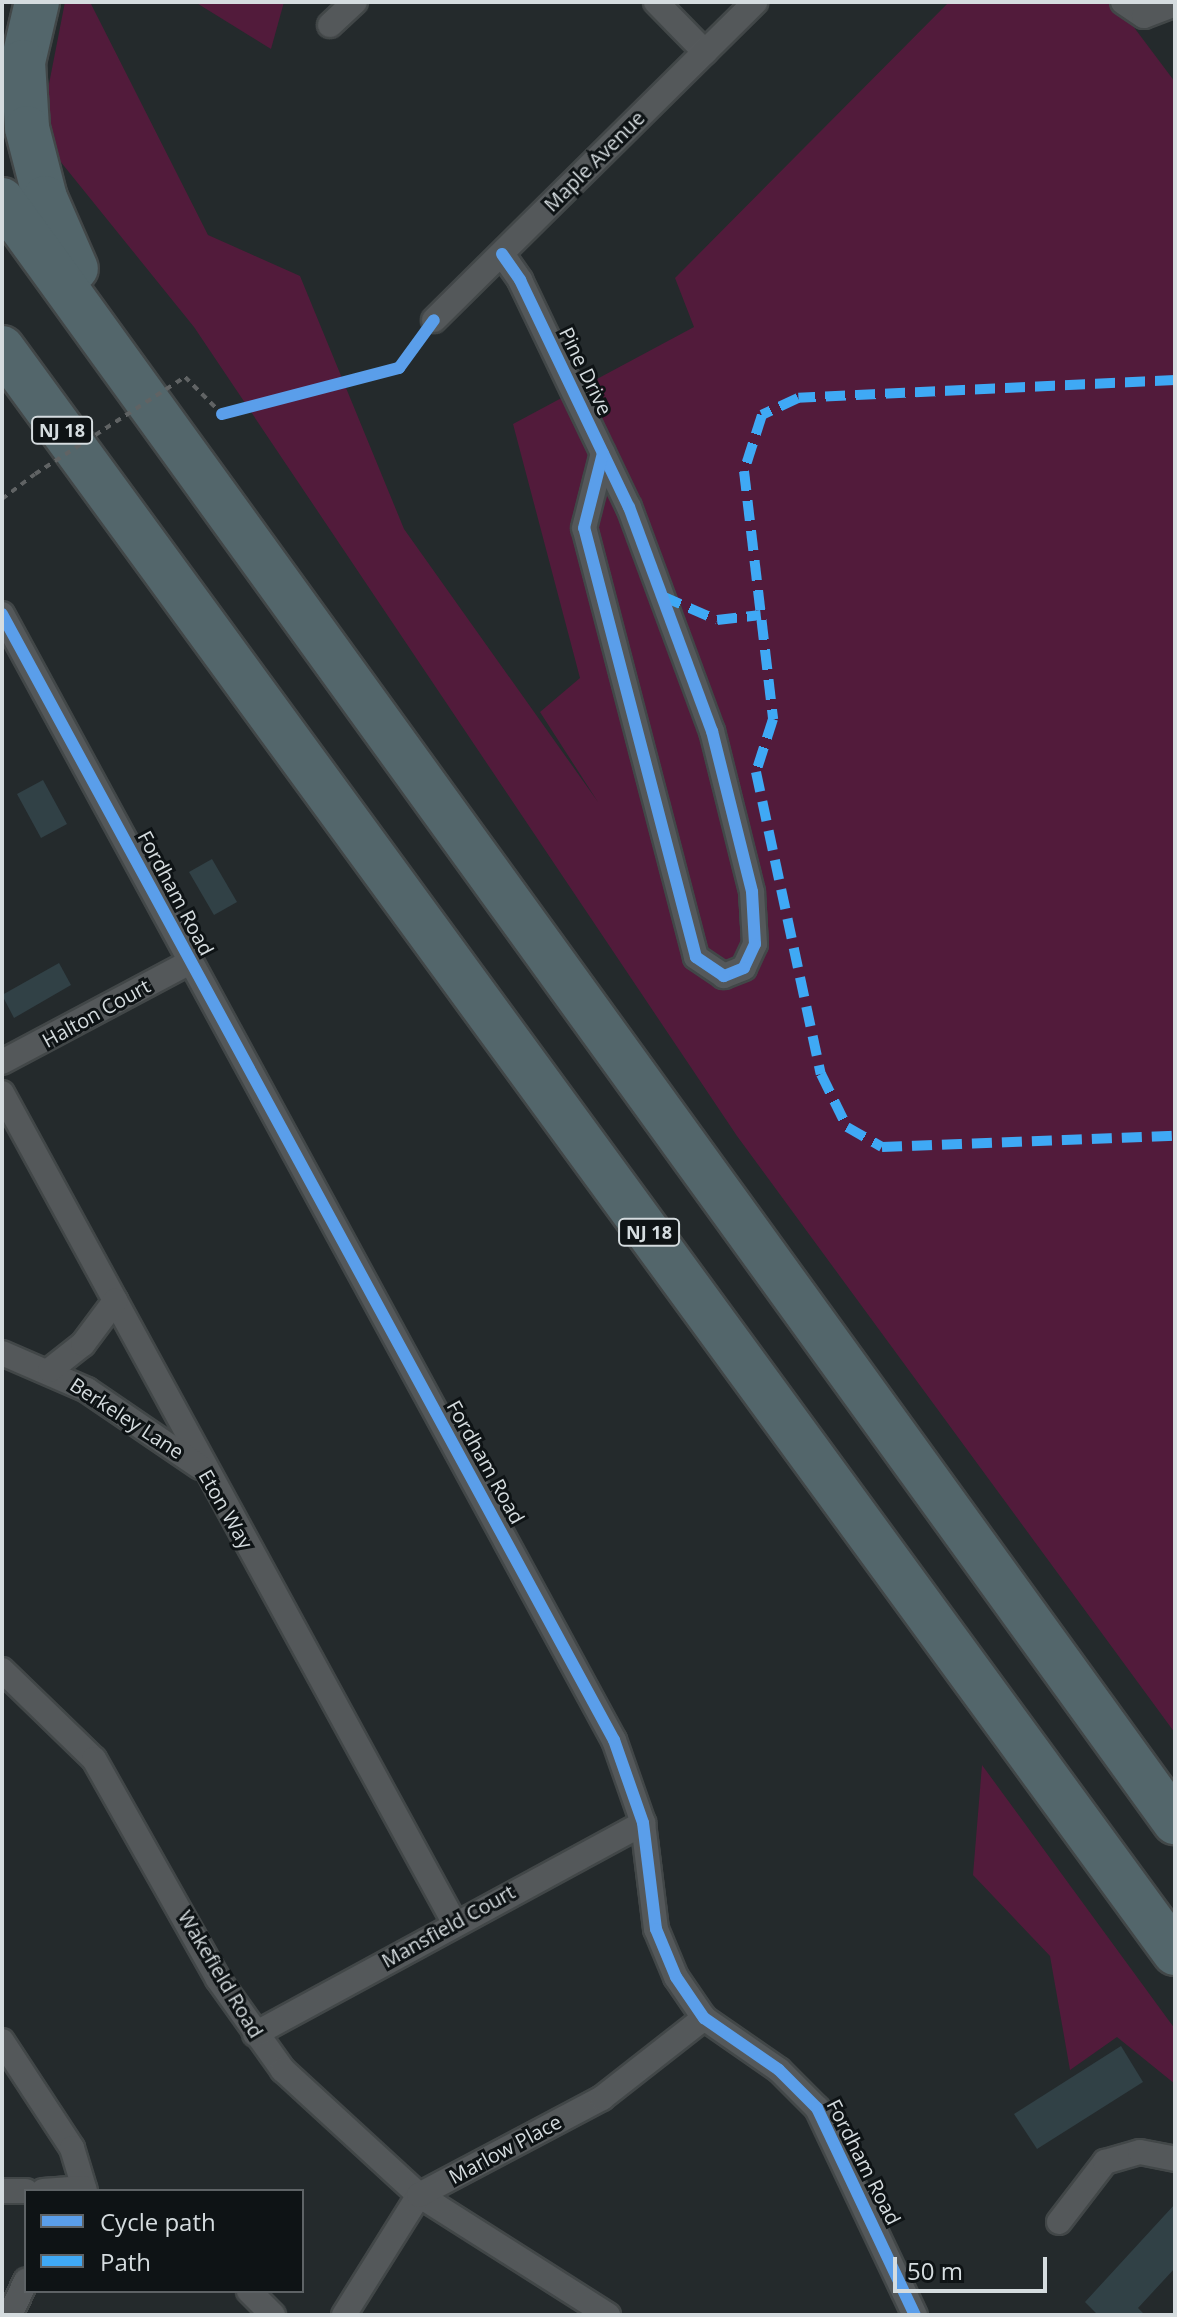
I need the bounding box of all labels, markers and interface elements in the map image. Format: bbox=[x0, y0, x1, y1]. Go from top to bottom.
street label: Maple Avenue bbox=[539, 106, 649, 216]
street label: Pine Drive bbox=[554, 323, 618, 419]
road number: NJ 18 bbox=[30, 416, 94, 444]
street label: Fordham Road bbox=[133, 827, 219, 959]
street label: Halton Court bbox=[38, 973, 154, 1053]
road number: NJ 18 bbox=[617, 1218, 681, 1246]
street label: Berkeley Lane bbox=[66, 1372, 188, 1464]
street label: Fordham Road bbox=[442, 1396, 530, 1528]
street label: Eton Way bbox=[194, 1465, 258, 1553]
street label: Mansfield Court bbox=[377, 1879, 519, 1973]
street label: Wakefield Road bbox=[173, 1906, 269, 2042]
street label: Fordham Road bbox=[822, 2095, 906, 2229]
street label: Marlow Place bbox=[445, 2109, 565, 2189]
legend bbox=[24, 2189, 304, 2293]
text: Cycle path bbox=[100, 2205, 216, 2238]
scale bar bbox=[897, 2241, 1051, 2291]
text: Path bbox=[100, 2245, 151, 2278]
text: 50 m bbox=[907, 2254, 963, 2287]

